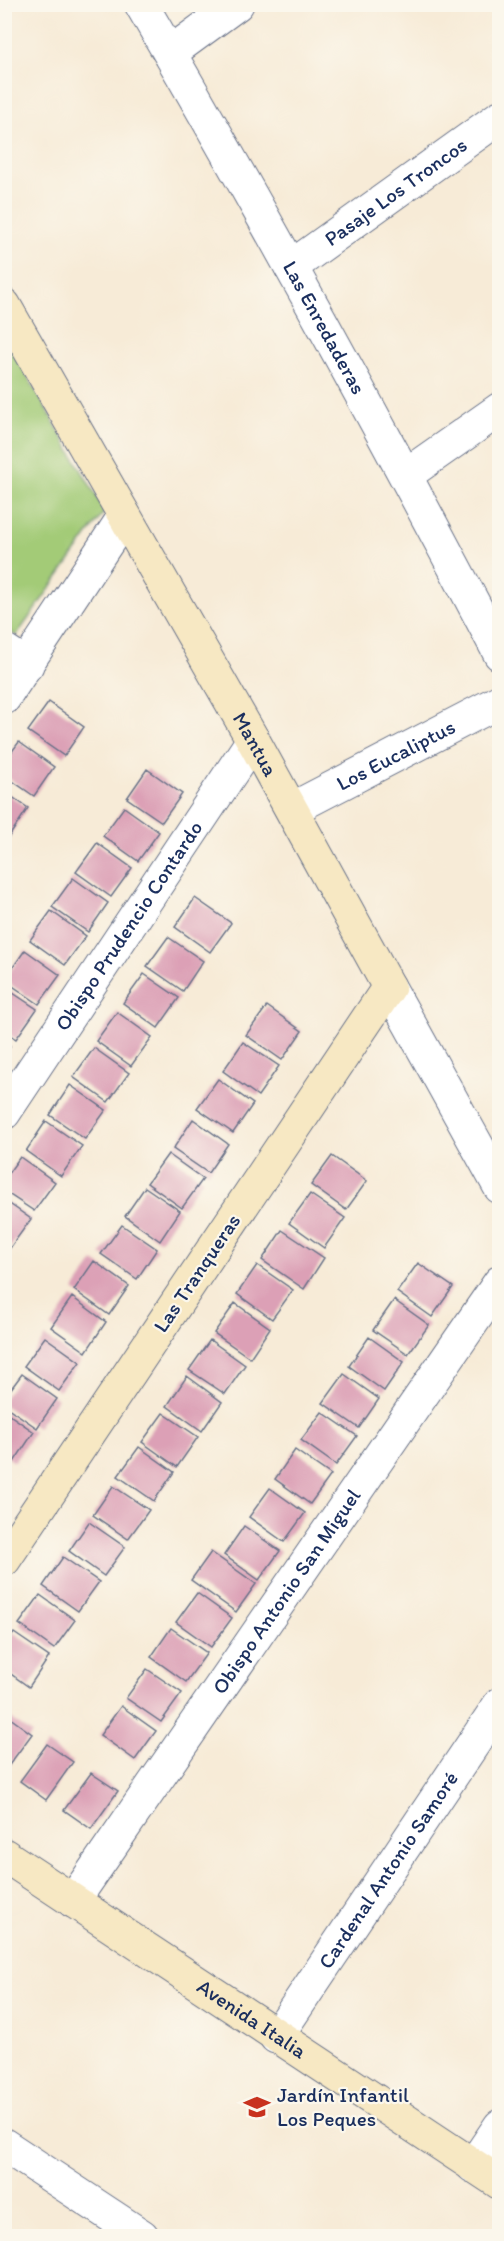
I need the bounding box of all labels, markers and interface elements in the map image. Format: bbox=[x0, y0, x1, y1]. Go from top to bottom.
street label: Pasaje Los Troncos bbox=[319, 132, 472, 251]
street label: Las Enredaderas bbox=[278, 256, 372, 398]
street label: Mantua bbox=[228, 707, 284, 781]
street label: Los Eucaliptus bbox=[332, 714, 459, 796]
street label: Obispo Prudencio Contardo bbox=[49, 816, 208, 1035]
street label: Las Tranqueras bbox=[148, 1209, 245, 1337]
street label: Obispo Antonio San Miguel bbox=[207, 1484, 366, 1699]
street label: Cardenal Antonio Samoré bbox=[313, 1767, 463, 1973]
street label: Avenida Italia bbox=[193, 1973, 311, 2064]
place label: Jardín Infantil Los Peques bbox=[277, 2082, 409, 2131]
school or university icon: Jardín Infantil Los Peques bbox=[242, 2092, 272, 2122]

